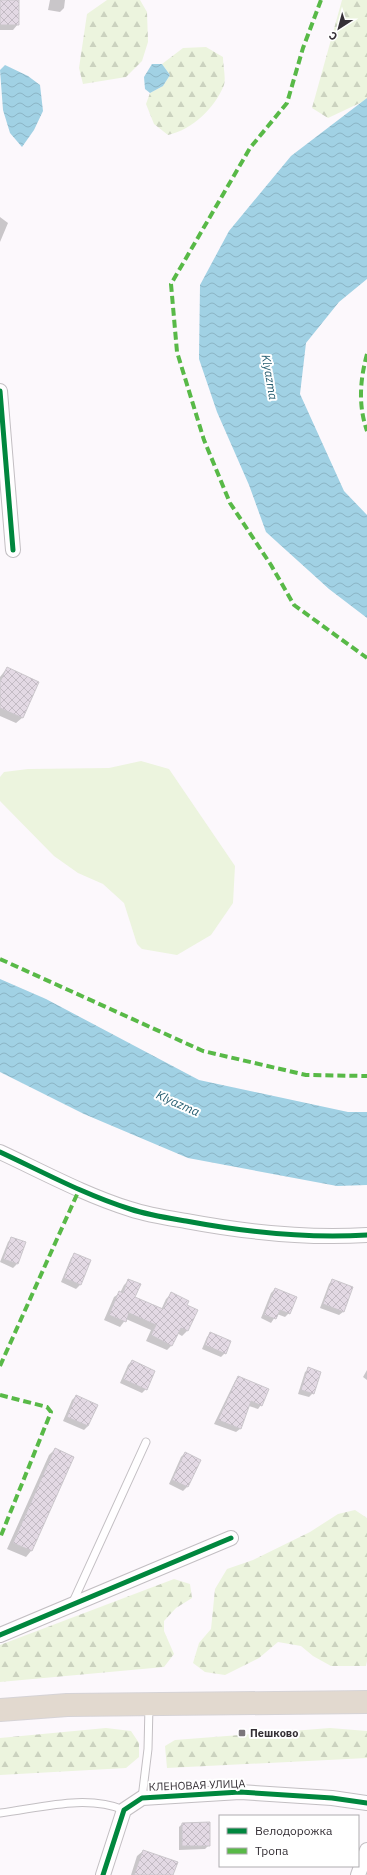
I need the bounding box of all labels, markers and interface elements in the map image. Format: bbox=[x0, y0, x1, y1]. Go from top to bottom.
north arrow bbox=[319, 8, 359, 48]
text: С bbox=[326, 28, 340, 44]
water label: Klyazma bbox=[259, 353, 281, 401]
water label: Klyazma bbox=[154, 1087, 202, 1119]
place label: Пешково bbox=[250, 1726, 298, 1740]
marker: Пешково bbox=[237, 1728, 247, 1738]
street label: КЛЕНОВАЯ УЛИЦА bbox=[148, 1776, 246, 1794]
legend bbox=[219, 1815, 359, 1867]
text: Велодорожка bbox=[255, 1823, 333, 1838]
text: Тропа bbox=[255, 1843, 289, 1858]

